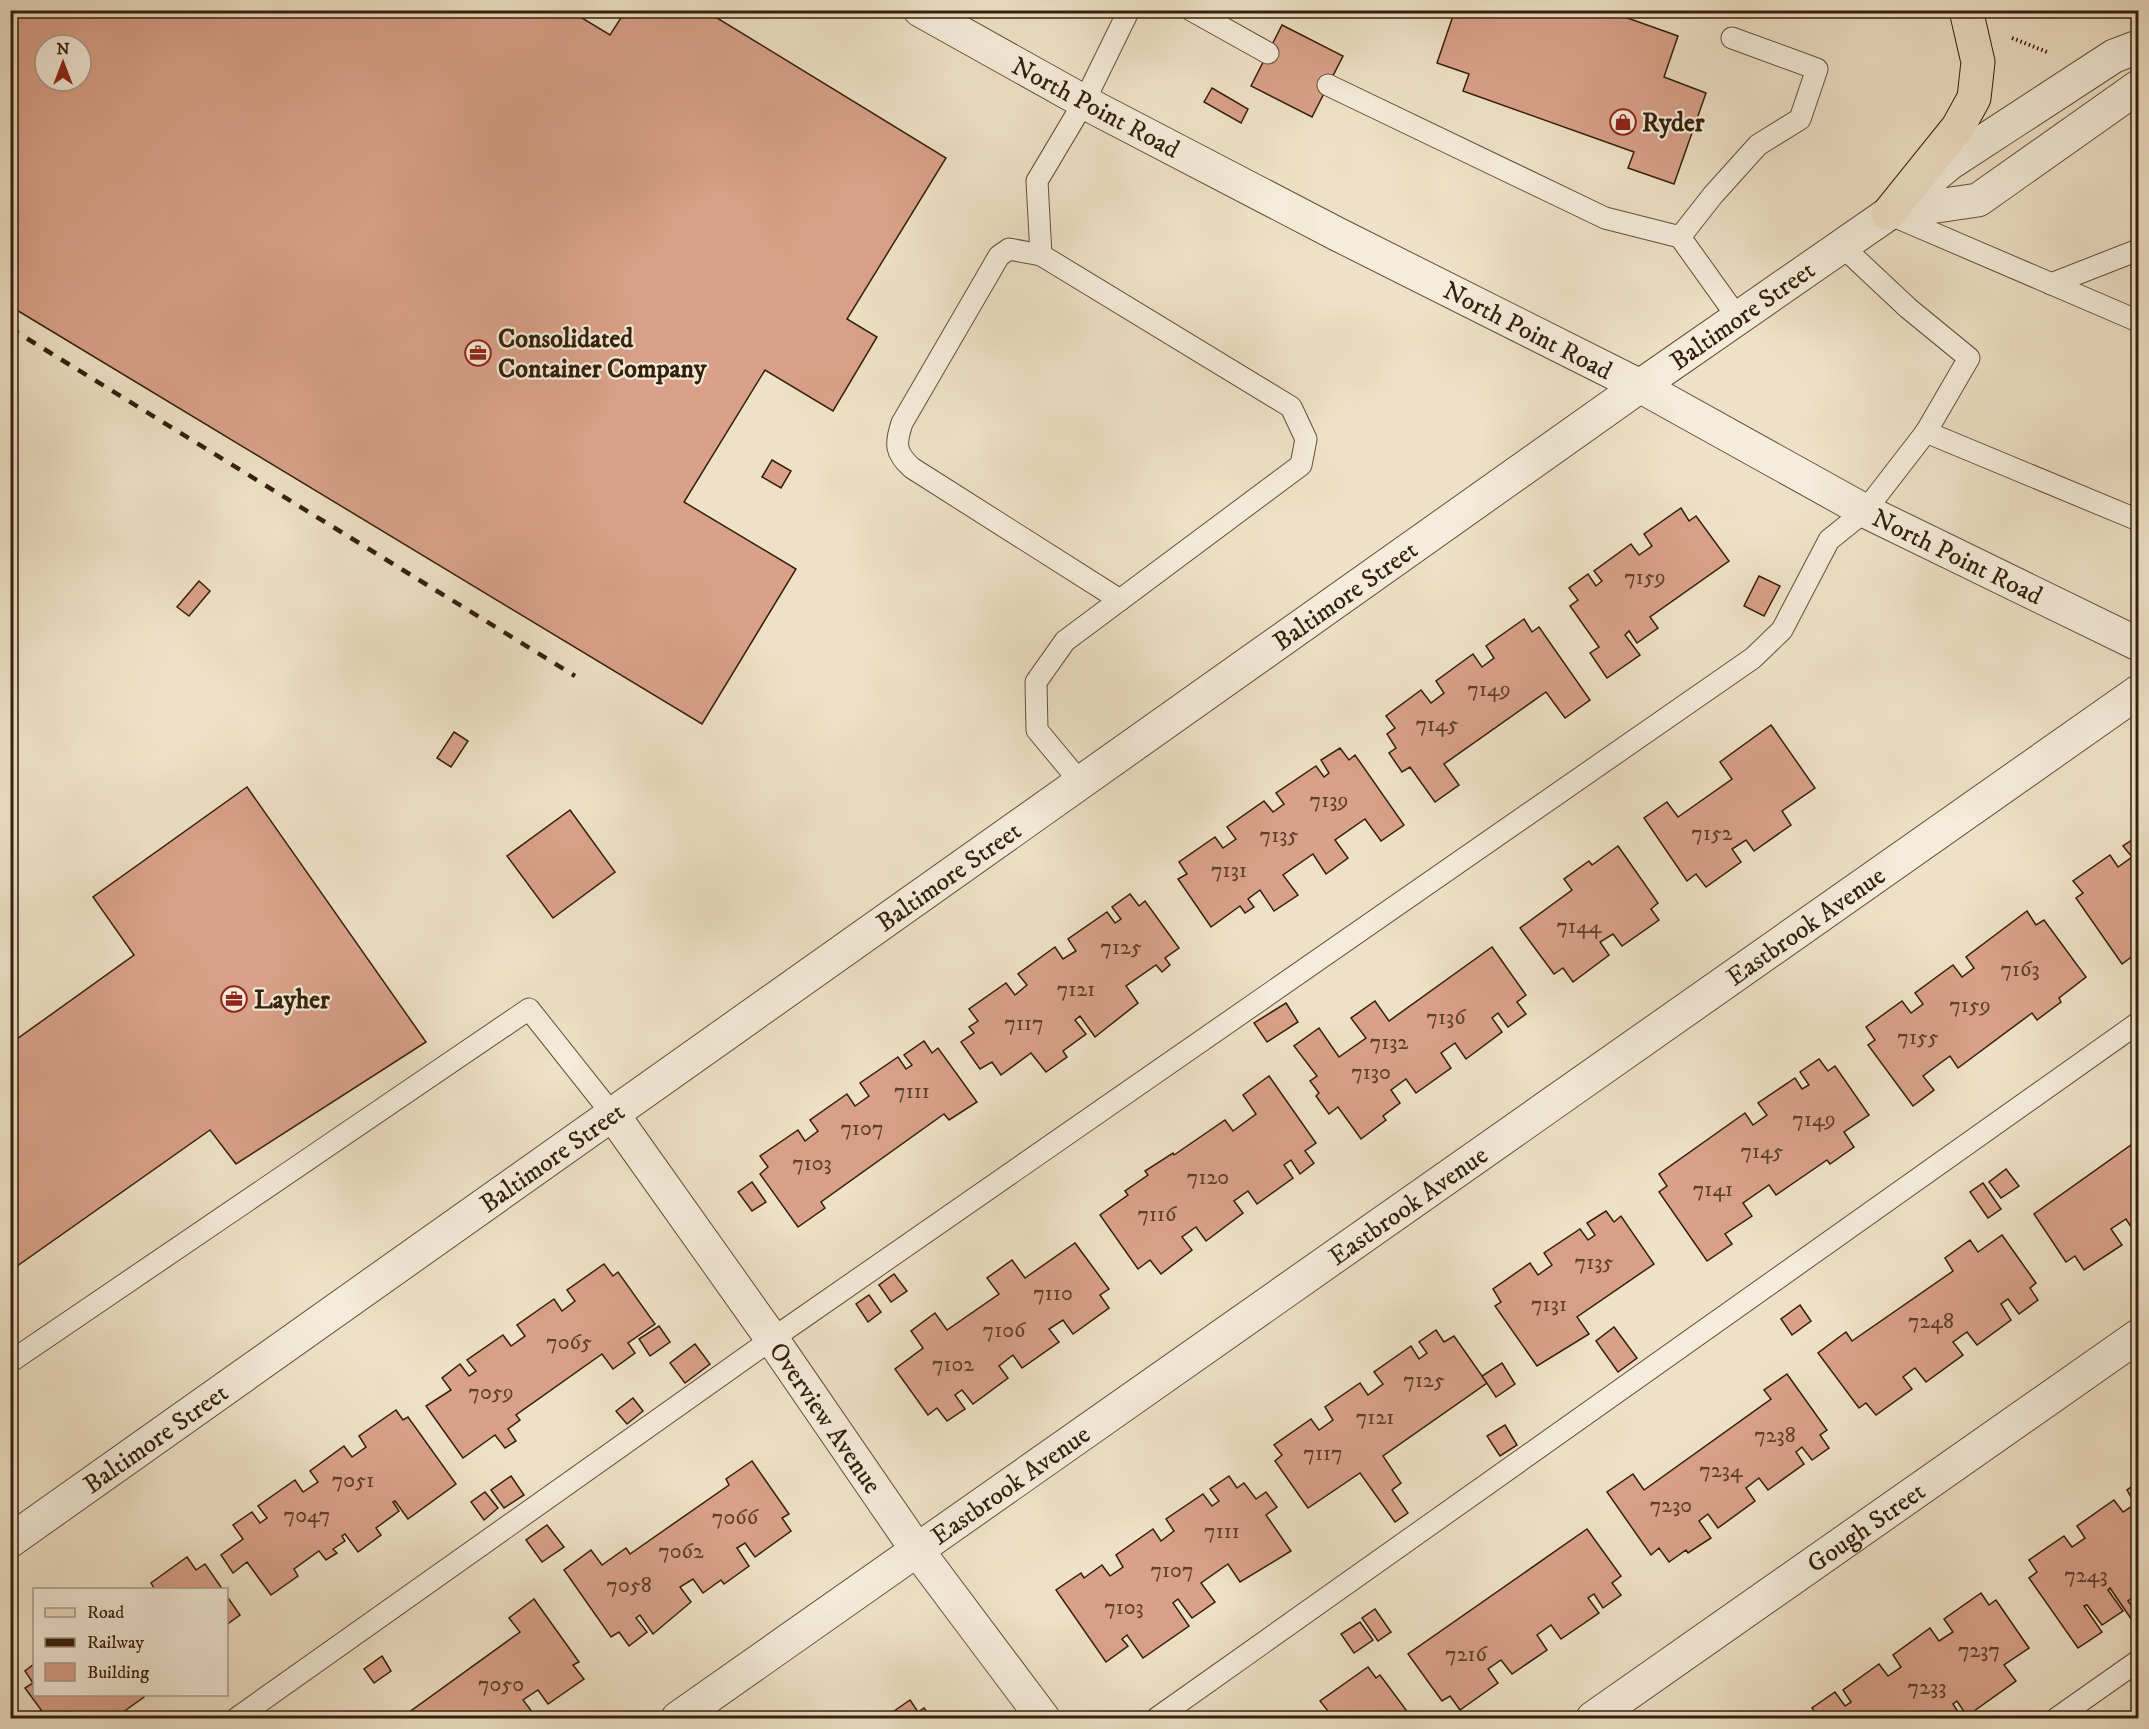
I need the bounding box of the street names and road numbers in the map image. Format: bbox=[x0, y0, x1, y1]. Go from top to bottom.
street label: North Point Road bbox=[1006, 50, 1185, 166]
street label: Baltimore Street bbox=[1664, 254, 1822, 378]
street label: North Point Road bbox=[1437, 274, 1618, 388]
street label: North Point Road bbox=[1866, 502, 2048, 613]
street label: Baltimore Street bbox=[1267, 534, 1425, 659]
street label: Baltimore Street bbox=[870, 815, 1028, 940]
street label: Eastbrook Avenue bbox=[1720, 860, 1892, 994]
street label: Baltimore Street bbox=[474, 1096, 631, 1221]
street label: Eastbrook Avenue bbox=[1323, 1139, 1495, 1274]
street label: Overview Avenue bbox=[761, 1336, 888, 1501]
street label: Baltimore Street bbox=[77, 1377, 235, 1502]
street label: Eastbrook Avenue bbox=[925, 1419, 1097, 1553]
street label: Gough Street bbox=[1801, 1475, 1932, 1581]

